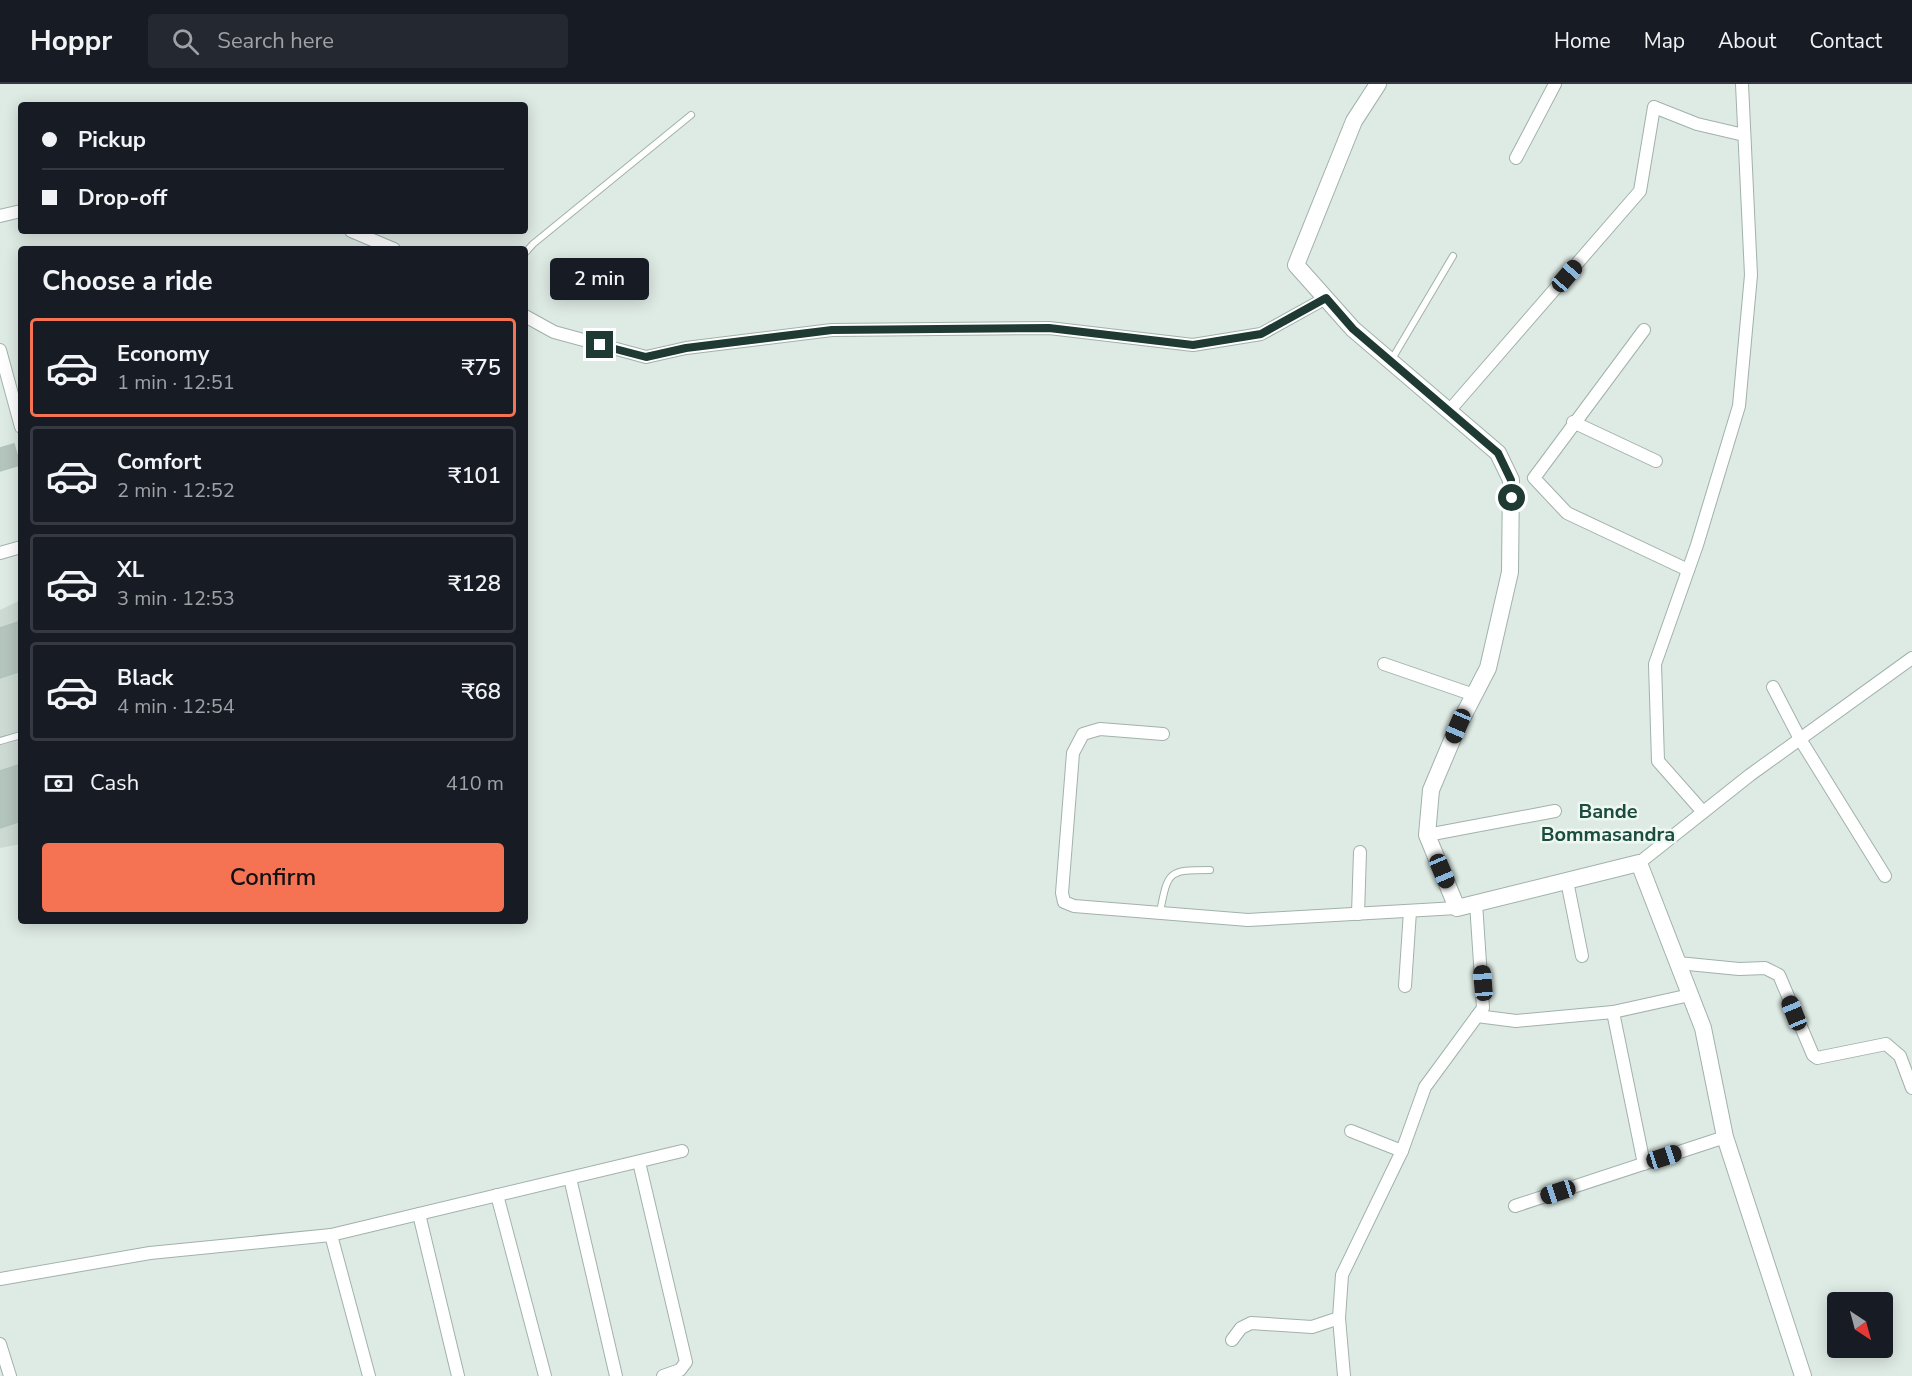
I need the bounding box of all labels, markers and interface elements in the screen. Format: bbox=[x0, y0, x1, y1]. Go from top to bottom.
search box bbox=[148, 14, 568, 68]
text: Hoppr bbox=[30, 22, 112, 60]
icon: search bbox=[169, 25, 202, 58]
text: Search here bbox=[217, 26, 334, 56]
text: Home bbox=[1554, 27, 1611, 55]
text: Map bbox=[1644, 27, 1685, 55]
text: About bbox=[1718, 27, 1776, 55]
text: Contact bbox=[1809, 27, 1882, 55]
text: Pickup bbox=[78, 125, 146, 155]
text: Drop-off bbox=[78, 183, 167, 213]
car bbox=[1548, 257, 1586, 295]
callout: 2 min bbox=[550, 258, 650, 300]
text: Choose a ride bbox=[42, 263, 213, 300]
text: 2 min bbox=[574, 265, 625, 292]
route end bbox=[586, 331, 613, 358]
text: Economy bbox=[117, 339, 209, 369]
icon: car bbox=[45, 341, 99, 395]
text: ₹75 bbox=[461, 353, 501, 383]
text: 1 min · 12:51 bbox=[117, 369, 235, 396]
text: Comfort bbox=[117, 447, 201, 477]
icon: car bbox=[45, 449, 99, 503]
text: ₹101 bbox=[448, 461, 501, 491]
text: 2 min · 12:52 bbox=[117, 477, 235, 504]
route start bbox=[1498, 484, 1525, 511]
text: XL bbox=[117, 555, 144, 585]
icon: car bbox=[45, 557, 99, 611]
text: ₹128 bbox=[448, 569, 501, 599]
text: 3 min · 12:53 bbox=[117, 585, 235, 612]
text: Black bbox=[117, 663, 173, 693]
icon: car bbox=[45, 665, 99, 719]
text: ₹68 bbox=[461, 677, 501, 707]
text: 4 min · 12:54 bbox=[117, 693, 235, 720]
car bbox=[1443, 706, 1473, 746]
icon: cash bbox=[42, 767, 75, 800]
text: Cash bbox=[90, 768, 139, 798]
text: 410 m bbox=[446, 770, 504, 797]
district label: Bande Bommasandra bbox=[1541, 798, 1675, 848]
button: Confirm bbox=[42, 843, 504, 912]
car bbox=[1427, 851, 1457, 891]
car bbox=[1472, 964, 1494, 1002]
car bbox=[1779, 993, 1809, 1033]
car bbox=[1644, 1143, 1684, 1171]
car bbox=[1538, 1178, 1578, 1206]
north arrow bbox=[1827, 1292, 1893, 1358]
map controls bbox=[1827, 1292, 1893, 1358]

